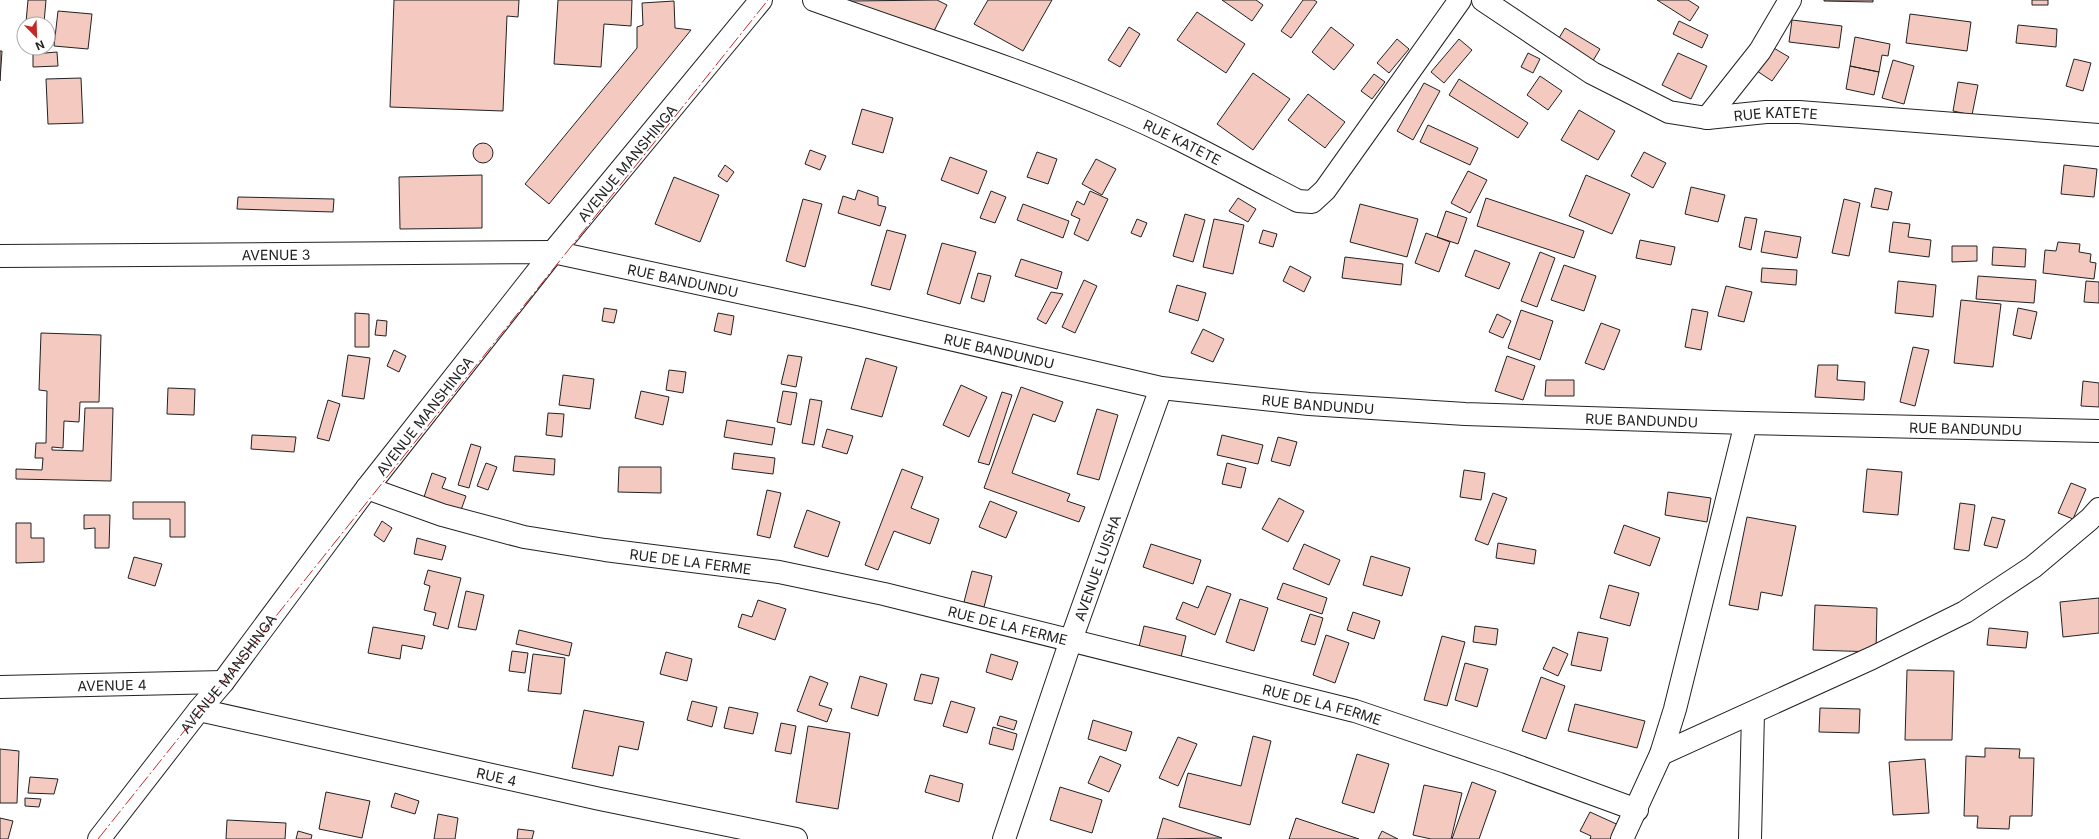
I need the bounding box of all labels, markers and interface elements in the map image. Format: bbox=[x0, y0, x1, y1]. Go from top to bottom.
north arrow bbox=[16, 16, 56, 56]
text: N bbox=[33, 37, 47, 53]
street label: AVENUE MANSHINGA bbox=[574, 101, 680, 225]
street label: RUE KATETE bbox=[1733, 104, 1819, 124]
street label: RUE KATETE bbox=[1141, 115, 1224, 168]
street label: AVENUE 3 bbox=[242, 245, 310, 263]
street label: RUE BANDUNDU bbox=[626, 260, 740, 300]
street label: RUE BANDUNDU bbox=[942, 329, 1056, 371]
street label: AVENUE MANSHINGA bbox=[372, 352, 476, 478]
street label: RUE BANDUNDU bbox=[1261, 390, 1375, 417]
street label: RUE BANDUNDU bbox=[1585, 409, 1698, 430]
street label: RUE BANDUNDU bbox=[1909, 418, 2022, 438]
street label: AVENUE LUISHA bbox=[1070, 512, 1124, 623]
street label: RUE DE LA FERME bbox=[629, 545, 753, 577]
street label: RUE DE LA FERME bbox=[946, 602, 1069, 648]
street label: AVENUE MANSHINGA bbox=[176, 610, 280, 736]
street label: AVENUE 4 bbox=[77, 675, 147, 694]
street label: RUE DE LA FERME bbox=[1261, 680, 1384, 728]
street label: RUE 4 bbox=[475, 763, 519, 789]

